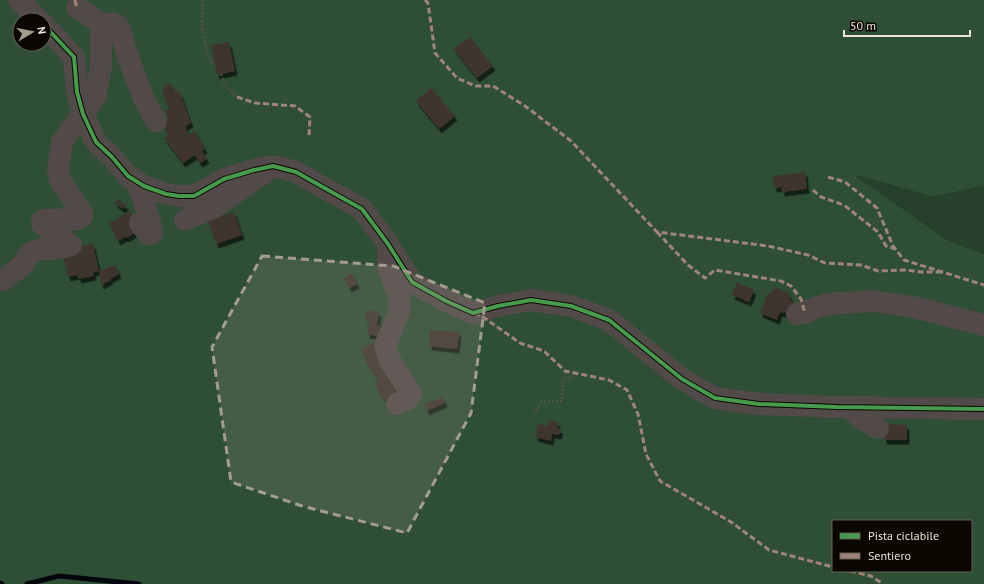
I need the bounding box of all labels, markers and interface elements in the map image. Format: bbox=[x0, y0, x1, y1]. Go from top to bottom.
north arrow bbox=[12, 12, 52, 52]
scale bar bbox=[844, 12, 970, 38]
text: 50 m bbox=[850, 18, 876, 33]
text: N bbox=[34, 25, 49, 35]
legend bbox=[832, 520, 972, 572]
text: Pista ciclabile bbox=[868, 528, 939, 543]
text: Sentiero bbox=[868, 548, 911, 563]

